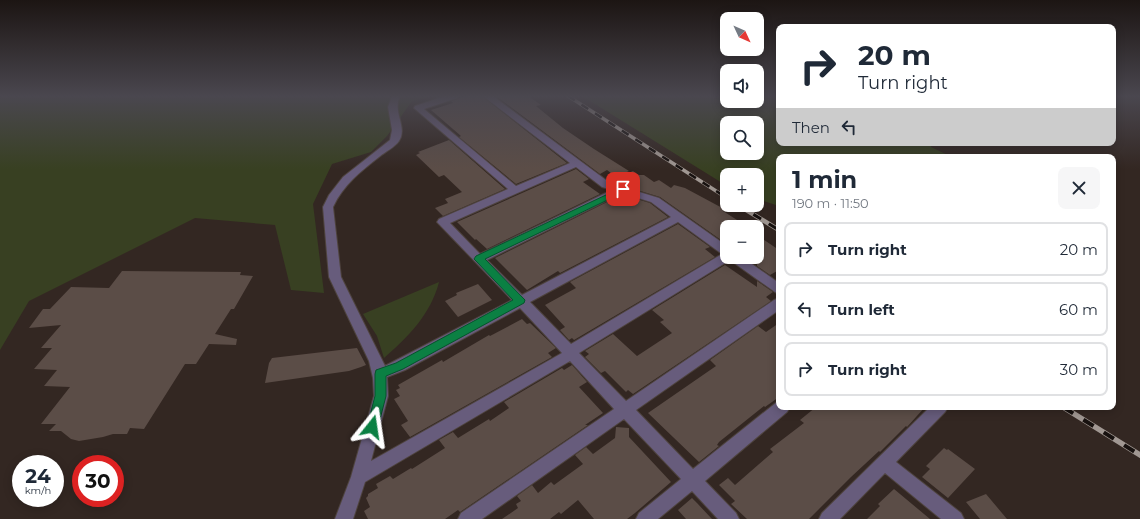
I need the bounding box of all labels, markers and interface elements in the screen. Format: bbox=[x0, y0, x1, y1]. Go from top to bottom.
north arrow bbox=[720, 12, 764, 56]
map controls bbox=[720, 12, 764, 264]
text: 20 m bbox=[858, 38, 931, 72]
icon: right bbox=[792, 40, 844, 92]
button: sound bbox=[720, 64, 764, 108]
text: Turn right bbox=[858, 72, 948, 94]
button: search bbox=[720, 116, 764, 160]
icon: left bbox=[838, 116, 860, 138]
text: Then bbox=[792, 118, 830, 137]
text: 1 min bbox=[792, 165, 857, 194]
button: close bbox=[1058, 167, 1100, 209]
button: + bbox=[720, 168, 764, 212]
pin bbox=[606, 172, 640, 206]
icon: arrive bbox=[612, 178, 634, 200]
text: 190 m · 11:50 bbox=[792, 195, 869, 211]
button: − bbox=[720, 220, 764, 264]
icon: right bbox=[794, 238, 816, 260]
text: Turn right bbox=[828, 240, 907, 259]
text: 20 m bbox=[1060, 240, 1098, 259]
icon: left bbox=[794, 298, 816, 320]
text: Turn left bbox=[828, 300, 895, 319]
text: 60 m bbox=[1059, 300, 1098, 319]
icon: right bbox=[794, 358, 816, 380]
text: Turn right bbox=[828, 360, 907, 379]
text: 30 m bbox=[1060, 360, 1098, 379]
position arrow bbox=[351, 406, 393, 448]
speed limit sign: 30 bbox=[72, 455, 124, 507]
text: 24 bbox=[25, 464, 51, 488]
text: km/h bbox=[25, 484, 51, 497]

